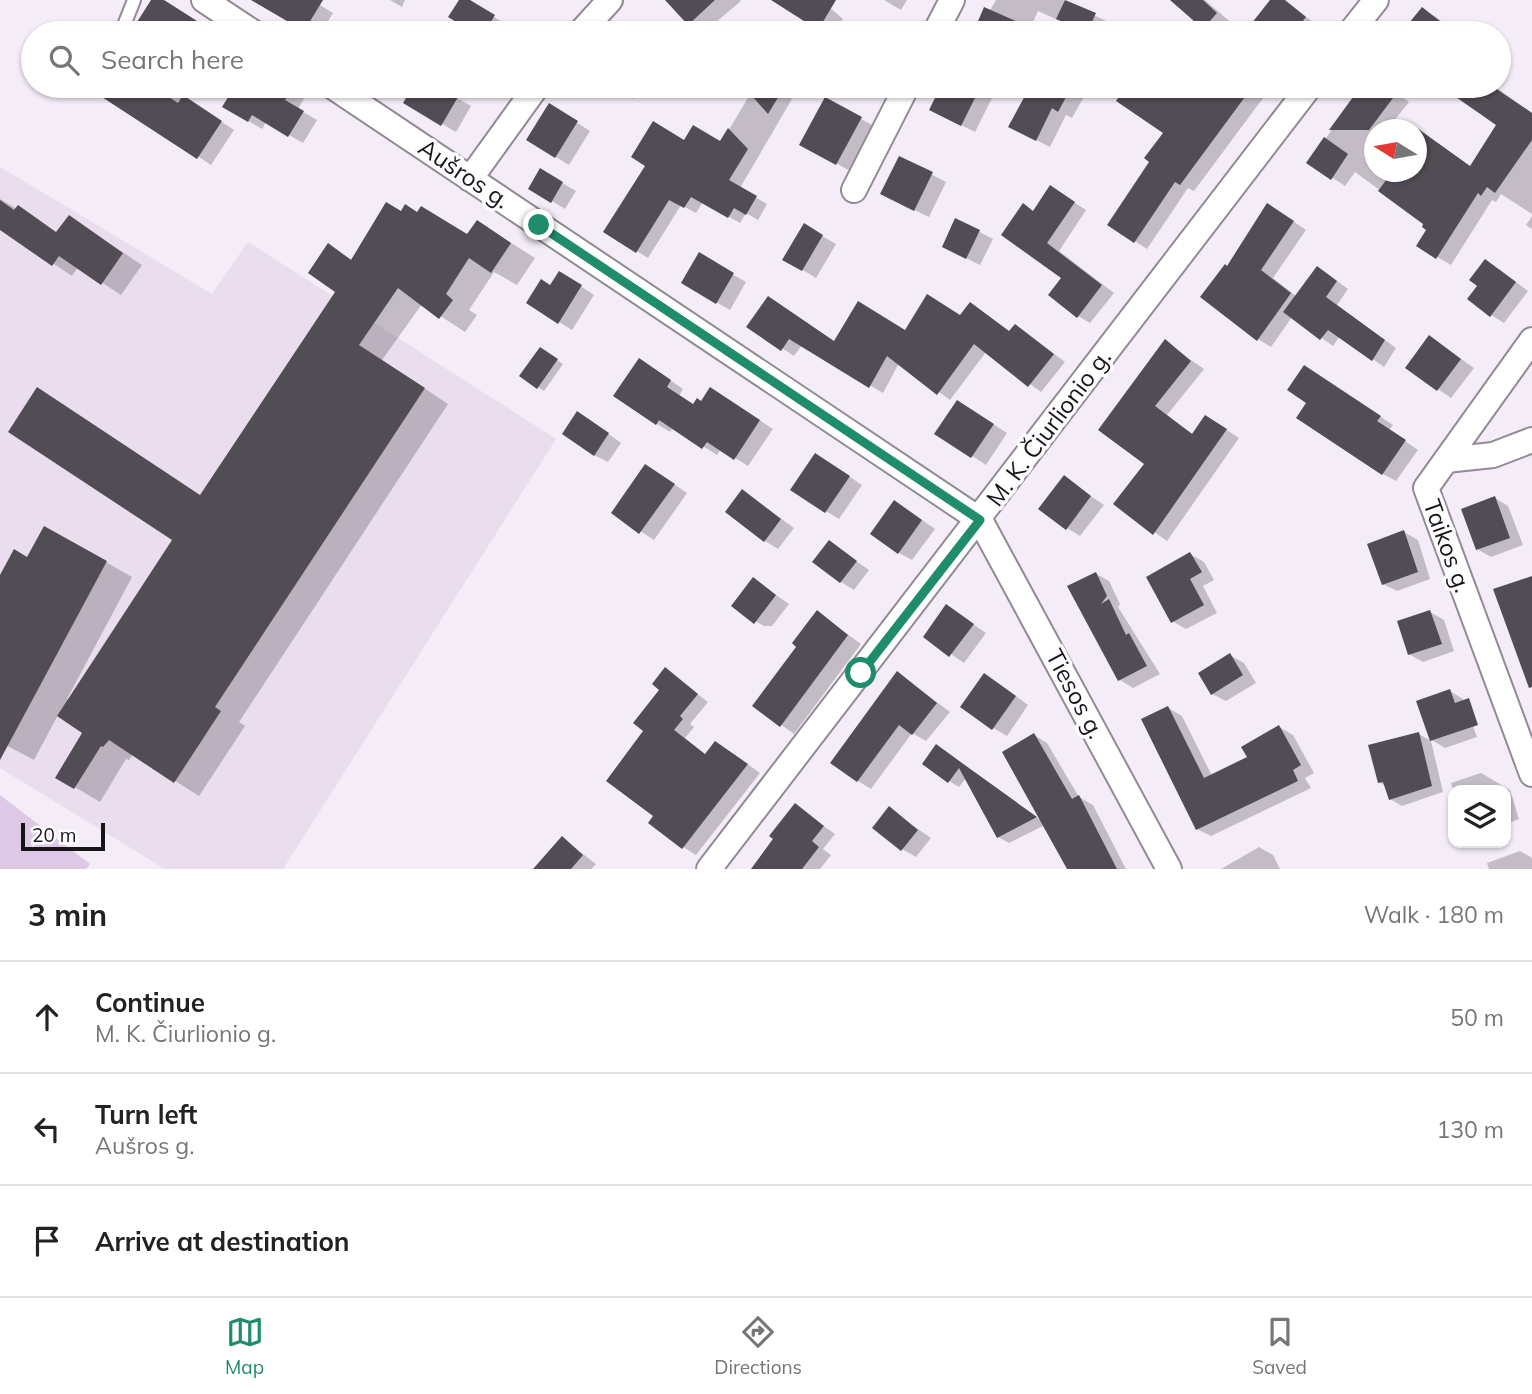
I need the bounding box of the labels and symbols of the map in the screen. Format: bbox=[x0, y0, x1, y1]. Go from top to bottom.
north arrow bbox=[1364, 119, 1427, 182]
street label: Aušros g. bbox=[413, 132, 516, 215]
route end bbox=[523, 209, 554, 240]
street label: M. K. Čiurlionio g. bbox=[979, 343, 1117, 512]
street label: Taikos g. bbox=[1417, 495, 1479, 596]
street label: Tiesos g. bbox=[1040, 644, 1112, 743]
route start bbox=[845, 657, 876, 688]
scale bar bbox=[21, 820, 105, 852]

